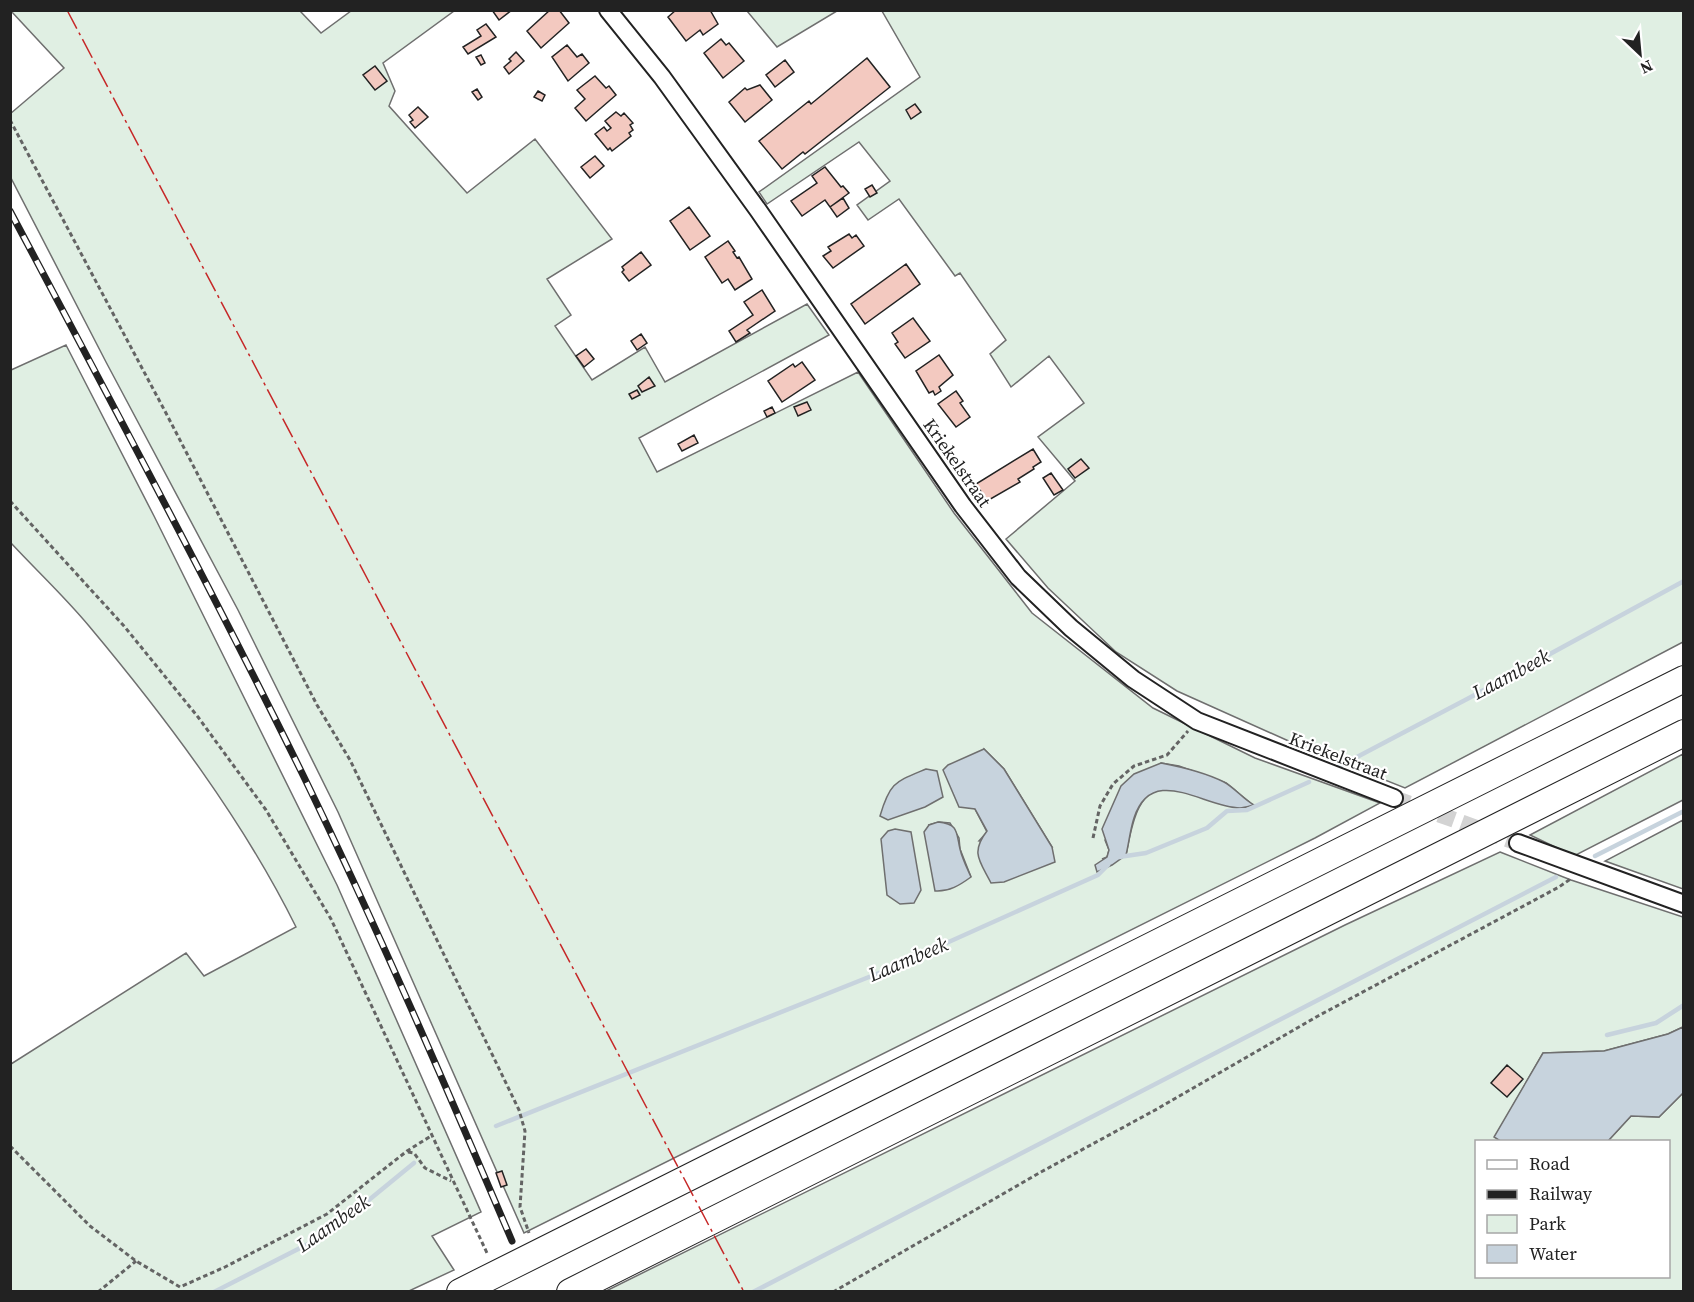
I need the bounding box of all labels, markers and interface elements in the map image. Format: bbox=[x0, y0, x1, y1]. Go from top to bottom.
north arrow bbox=[1610, 24, 1670, 84]
text: N bbox=[1636, 55, 1657, 80]
street label: Kriekelstraat bbox=[918, 413, 997, 512]
water label: Laambeek bbox=[1466, 642, 1555, 707]
street label: Kriekelstraat bbox=[1286, 725, 1391, 786]
water label: Laambeek bbox=[863, 929, 953, 989]
legend bbox=[1475, 1140, 1670, 1278]
text: Road bbox=[1529, 1151, 1570, 1176]
text: Railway bbox=[1529, 1181, 1593, 1206]
water label: Laambeek bbox=[290, 1187, 376, 1259]
text: Park bbox=[1529, 1211, 1566, 1236]
text: Water bbox=[1529, 1241, 1577, 1266]

